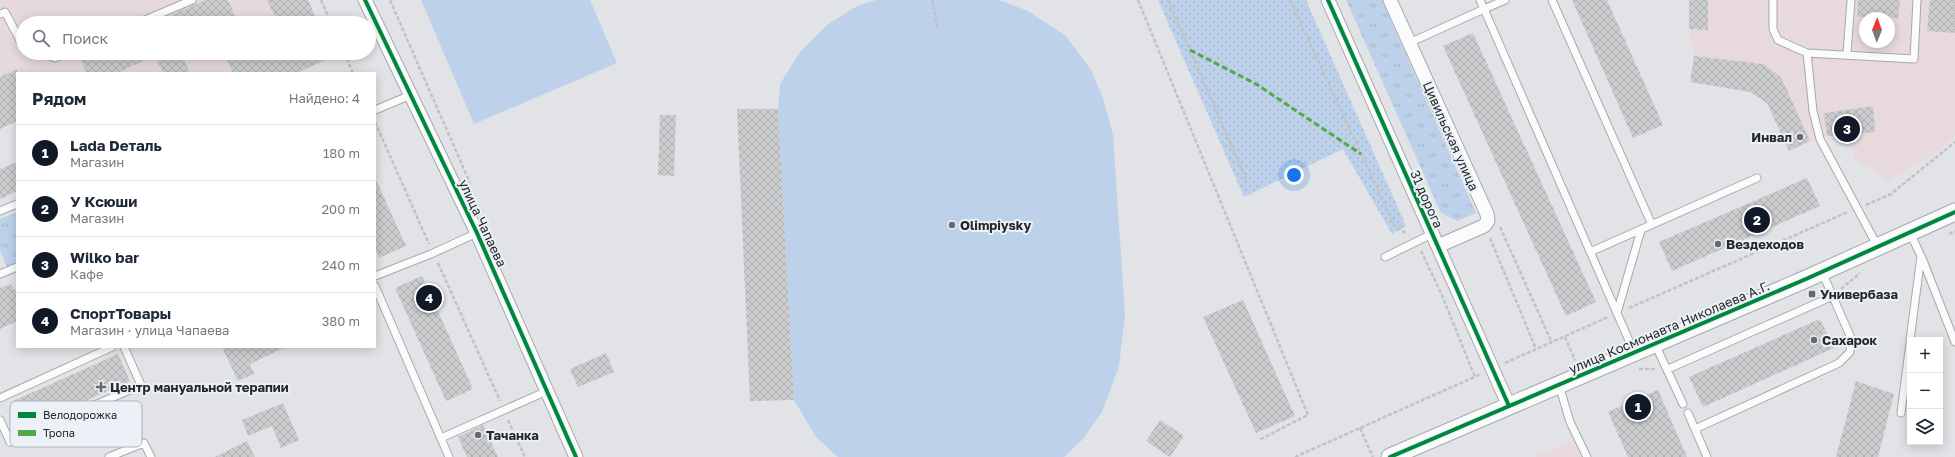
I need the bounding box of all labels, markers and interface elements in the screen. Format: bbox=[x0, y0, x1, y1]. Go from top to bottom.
north arrow bbox=[1859, 12, 1895, 48]
search box bbox=[16, 16, 376, 60]
icon: search bbox=[30, 27, 52, 49]
text: Поиск bbox=[62, 29, 108, 47]
street label: Цивильская улица bbox=[1420, 79, 1482, 193]
text: Рядом bbox=[32, 88, 86, 109]
text: Найдено: 4 bbox=[289, 90, 360, 106]
pin: 3 bbox=[1834, 114, 1860, 144]
place label: Инвал bbox=[1751, 129, 1792, 145]
marker: Инвал bbox=[1795, 132, 1805, 142]
text: Lada Dеталь bbox=[70, 136, 162, 154]
text: 1 bbox=[42, 145, 48, 161]
text: 180 m bbox=[323, 145, 360, 161]
text: Магазин bbox=[70, 154, 124, 170]
your location bbox=[1284, 165, 1304, 185]
street label: 31 дорога bbox=[1407, 168, 1447, 230]
street label: улица Чапаева bbox=[456, 177, 510, 269]
text: У Ксюши bbox=[70, 192, 137, 210]
text: 2 bbox=[41, 201, 49, 217]
text: 200 m bbox=[322, 201, 360, 217]
pin: 2 bbox=[1744, 205, 1770, 235]
text: Магазин bbox=[70, 210, 124, 226]
place label: Olimpiysky bbox=[960, 217, 1031, 233]
marker: Olimpiysky bbox=[947, 220, 957, 230]
place label: Вездеходов bbox=[1726, 236, 1804, 252]
marker: Вездеходов bbox=[1713, 239, 1723, 249]
text: Wilko bar bbox=[70, 248, 139, 266]
text: 3 bbox=[41, 257, 49, 273]
text: 240 m bbox=[322, 257, 360, 273]
text: Кафе bbox=[70, 266, 103, 282]
street label: улица Космонавта Николаева А.Г. bbox=[1566, 277, 1772, 377]
pin: 4 bbox=[416, 283, 442, 313]
place label: Универбаза bbox=[1820, 286, 1898, 302]
marker: Универбаза bbox=[1807, 289, 1817, 299]
text: СпортТовары bbox=[70, 304, 171, 322]
text: 4 bbox=[41, 313, 49, 329]
text: 380 m bbox=[322, 313, 360, 329]
text: Магазин · улица Чапаева bbox=[70, 322, 229, 338]
place label: Сахарок bbox=[1822, 332, 1878, 348]
marker: Сахарок bbox=[1809, 335, 1819, 345]
map controls bbox=[1907, 337, 1943, 445]
button: + bbox=[1907, 337, 1943, 373]
button: − bbox=[1907, 373, 1943, 409]
place label: Центр мануальной терапии bbox=[110, 379, 289, 395]
marker: Центр мануальной терапии bbox=[95, 381, 107, 393]
pin: 1 bbox=[1625, 392, 1651, 422]
legend bbox=[10, 401, 142, 447]
text: Велодорожка bbox=[43, 408, 117, 421]
button: layers bbox=[1907, 409, 1943, 445]
text: Тропа bbox=[43, 426, 75, 439]
place label: Тачанка bbox=[486, 427, 539, 443]
marker: Тачанка bbox=[473, 430, 483, 440]

